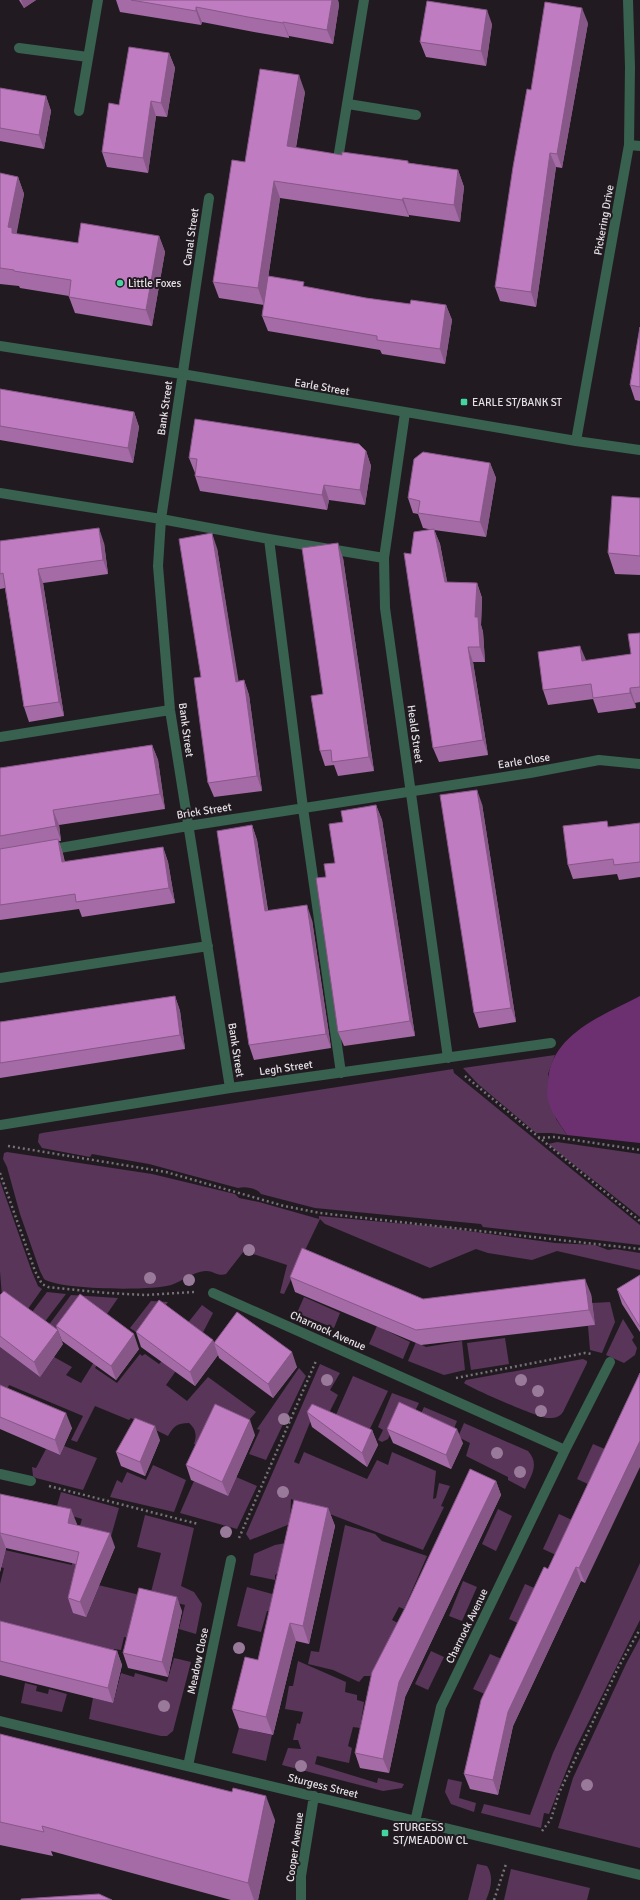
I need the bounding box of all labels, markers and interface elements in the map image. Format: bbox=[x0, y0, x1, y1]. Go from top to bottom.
street label: Pickering Drive bbox=[591, 184, 617, 256]
street label: Canal Street bbox=[181, 207, 201, 267]
place label: Little Foxes bbox=[128, 277, 182, 290]
marker: Little Foxes bbox=[115, 278, 125, 288]
street label: Earle Street bbox=[294, 376, 351, 398]
street label: Bank Street bbox=[155, 380, 175, 436]
place label: EARLE ST/BANK ST bbox=[472, 396, 563, 409]
marker: EARLE ST/BANK ST bbox=[459, 397, 469, 407]
street label: Bank Street bbox=[176, 702, 196, 758]
street label: Heald Street bbox=[404, 704, 426, 764]
street label: Earle Close bbox=[497, 750, 551, 772]
street label: Brick Street bbox=[176, 800, 233, 822]
street label: Bank Street bbox=[225, 1022, 247, 1078]
street label: Legh Street bbox=[258, 1058, 314, 1078]
street label: Charnock Avenue bbox=[288, 1308, 368, 1354]
street label: Charnock Avenue bbox=[443, 1587, 491, 1665]
street label: Meadow Close bbox=[185, 1627, 211, 1695]
street label: Sturgess Street bbox=[287, 1771, 360, 1801]
street label: Cooper Avenue bbox=[284, 1811, 306, 1883]
place label: STURGESS ST/MEADOW CL bbox=[393, 1821, 468, 1847]
marker: STURGESS ST/MEADOW CL bbox=[380, 1828, 390, 1838]

